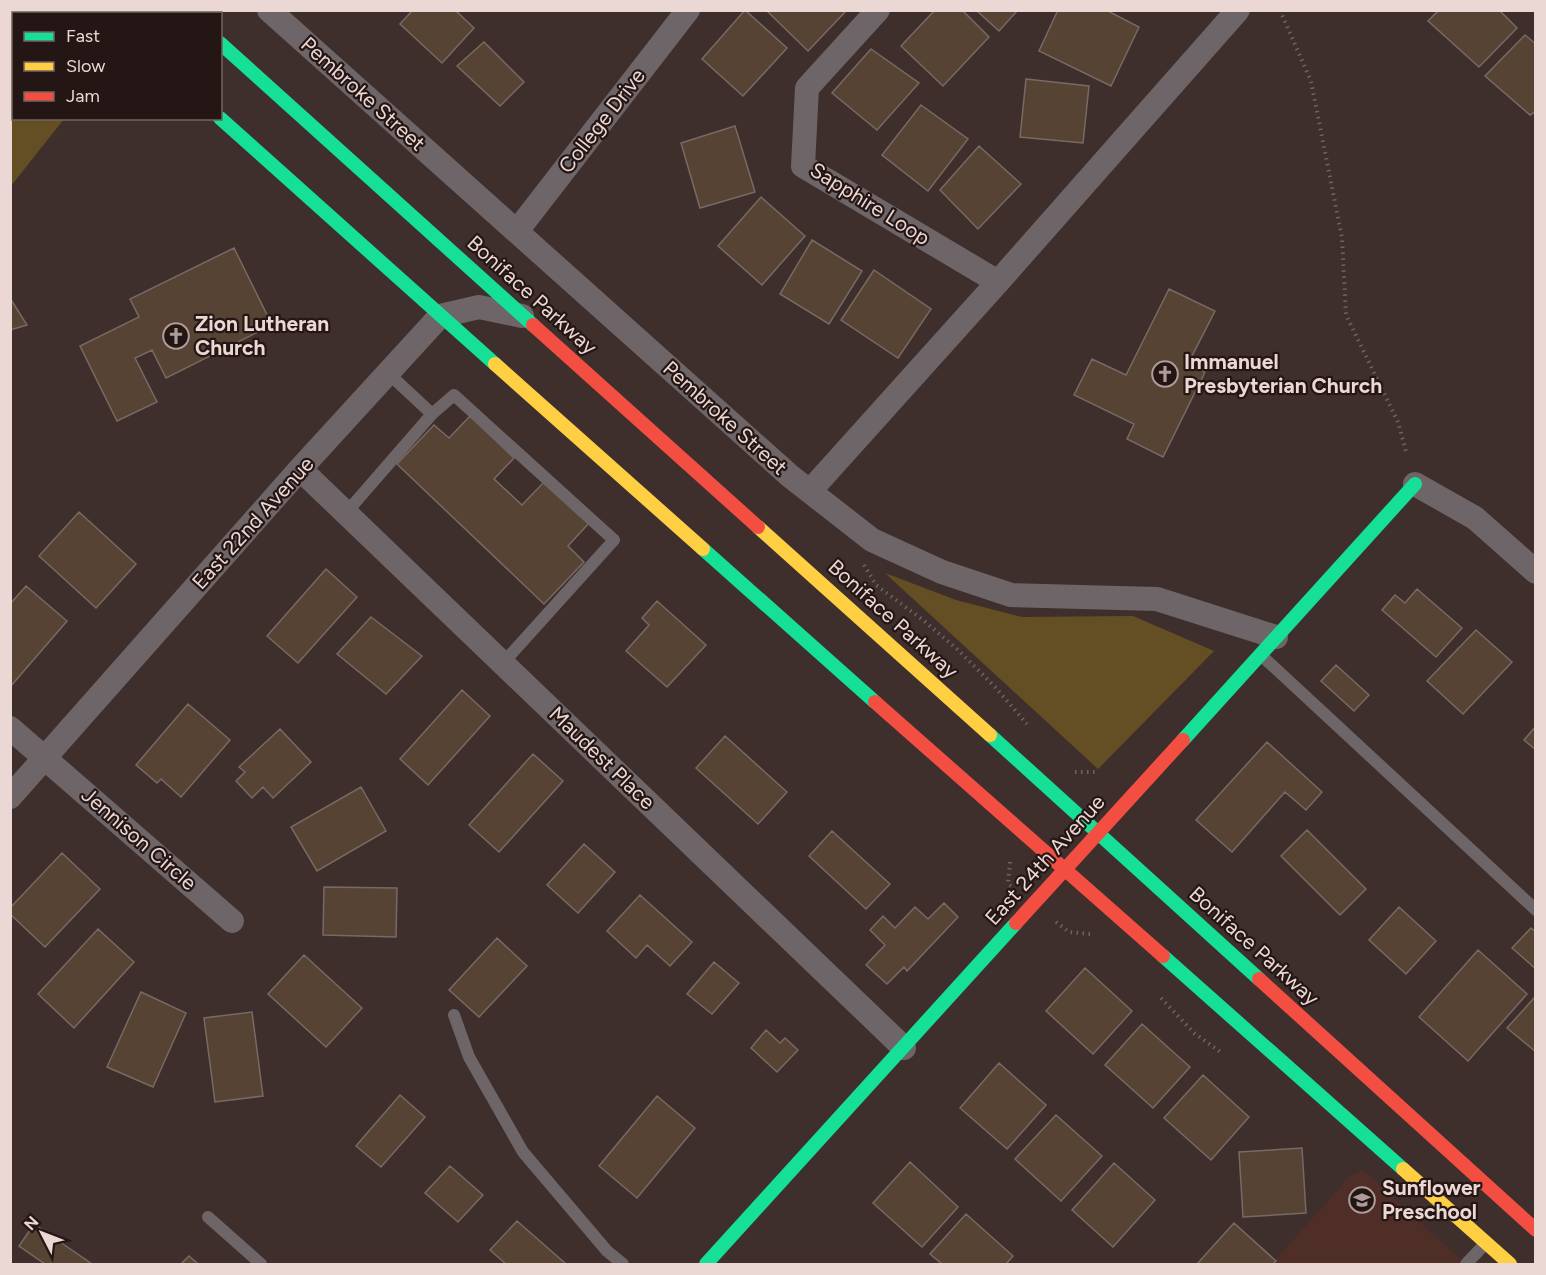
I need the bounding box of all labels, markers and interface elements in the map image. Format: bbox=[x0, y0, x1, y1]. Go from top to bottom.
legend bbox=[12, 12, 222, 120]
text: Fast bbox=[66, 25, 100, 47]
street label: Pembroke Street bbox=[296, 31, 431, 156]
text: Slow bbox=[66, 55, 105, 77]
street label: College Drive bbox=[553, 64, 650, 178]
text: Jam bbox=[66, 85, 100, 107]
street label: Sapphire Loop bbox=[806, 157, 935, 250]
street label: Boniface Parkway bbox=[462, 230, 602, 359]
place label: Zion Lutheran Church bbox=[195, 311, 329, 360]
church icon: Zion Lutheran Church bbox=[161, 321, 191, 351]
place label: Immanuel Presbyterian Church bbox=[1184, 349, 1382, 398]
street label: Pembroke Street bbox=[658, 355, 793, 480]
church icon: Immanuel Presbyterian Church bbox=[1150, 359, 1180, 389]
street label: East 22nd Avenue bbox=[187, 451, 319, 594]
street label: Boniface Parkway bbox=[823, 554, 963, 683]
street label: Maudest Place bbox=[544, 701, 660, 814]
street label: Jennison Circle bbox=[77, 782, 202, 895]
street label: East 24th Avenue bbox=[980, 789, 1110, 930]
street label: Boniface Parkway bbox=[1184, 881, 1324, 1010]
place label: Sunflower Preschool bbox=[1382, 1175, 1481, 1224]
school or university icon: Sunflower Preschool bbox=[1347, 1185, 1377, 1215]
north arrow bbox=[12, 1203, 72, 1263]
text: N bbox=[20, 1212, 42, 1234]

